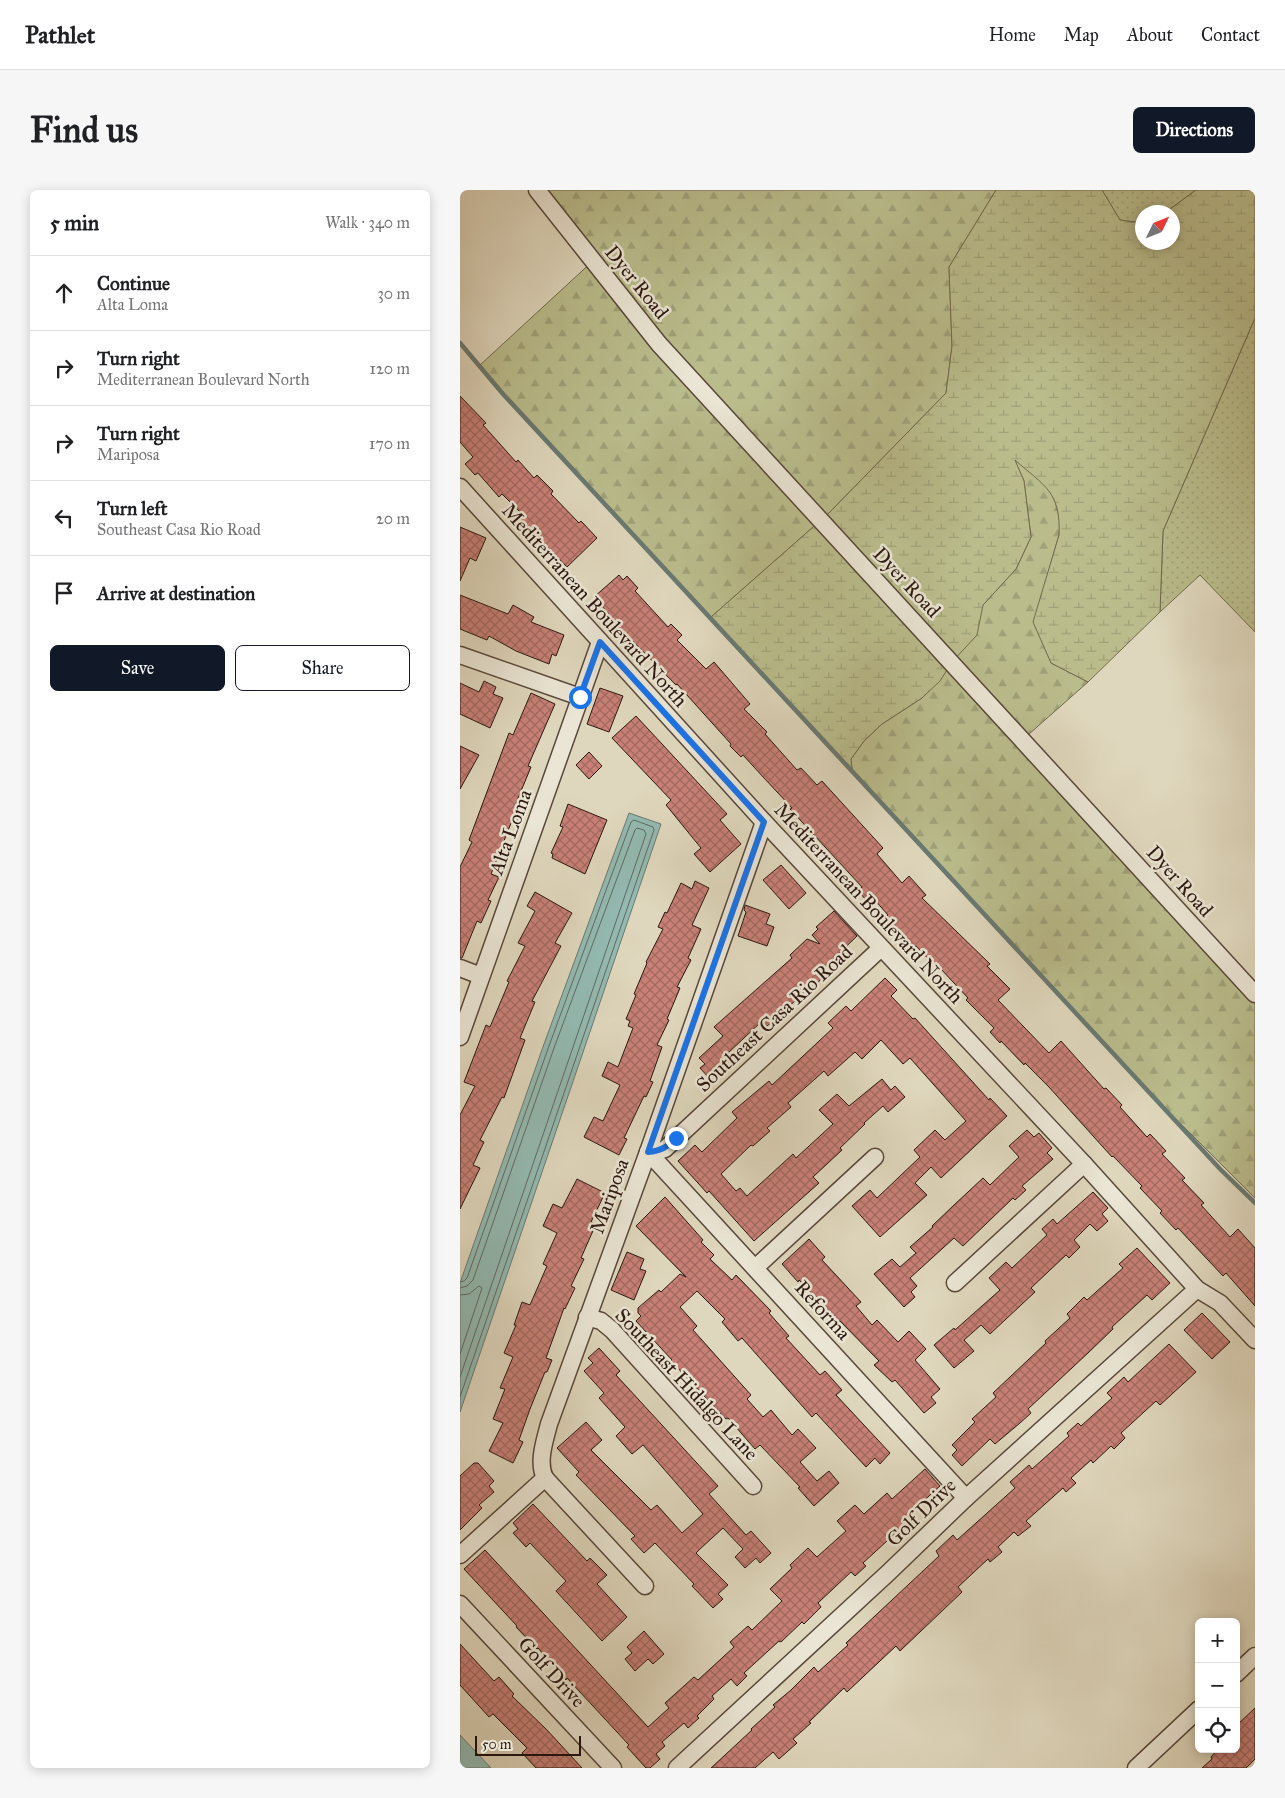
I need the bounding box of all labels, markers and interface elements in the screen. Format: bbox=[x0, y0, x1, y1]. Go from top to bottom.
text: Pathlet bbox=[25, 20, 95, 50]
text: Home bbox=[989, 24, 1036, 46]
text: Map bbox=[1064, 24, 1099, 46]
text: About bbox=[1127, 24, 1173, 46]
text: Contact bbox=[1201, 24, 1260, 46]
button: Directions bbox=[1133, 107, 1255, 153]
text: Find us bbox=[30, 109, 138, 152]
north arrow bbox=[1135, 205, 1180, 250]
text: 5 min bbox=[50, 210, 99, 236]
text: Walk · 340 m bbox=[325, 213, 410, 232]
street label: Dyer Road bbox=[600, 240, 674, 324]
text: Continue bbox=[97, 272, 170, 295]
icon: ahead bbox=[50, 279, 78, 307]
text: 30 m bbox=[377, 284, 410, 303]
text: Alta Loma bbox=[97, 295, 168, 314]
text: Turn right bbox=[97, 347, 180, 370]
icon: right bbox=[50, 354, 78, 382]
text: 120 m bbox=[370, 359, 410, 378]
text: Mediterranean Boulevard North bbox=[97, 370, 310, 389]
text: Turn right bbox=[97, 422, 180, 445]
icon: right bbox=[50, 429, 78, 457]
text: 170 m bbox=[369, 434, 410, 453]
text: Mariposa bbox=[97, 445, 159, 464]
text: Turn left bbox=[97, 497, 167, 520]
street label: Mediterranean Boulevard North bbox=[497, 498, 693, 712]
icon: left bbox=[50, 504, 78, 532]
text: 20 m bbox=[376, 509, 410, 528]
text: Southeast Casa Rio Road bbox=[97, 520, 261, 539]
street label: Dyer Road bbox=[868, 542, 946, 622]
icon: arrive bbox=[50, 579, 78, 607]
text: Arrive at destination bbox=[97, 582, 255, 605]
button: Save bbox=[50, 645, 225, 691]
button: Share bbox=[235, 645, 410, 691]
route start bbox=[569, 686, 592, 709]
street label: Alta Loma bbox=[483, 786, 537, 879]
street label: Mediterranean Boulevard North bbox=[770, 798, 968, 1008]
street label: Dyer Road bbox=[1142, 840, 1218, 922]
street label: Southeast Casa Rio Road bbox=[691, 939, 857, 1097]
route end bbox=[665, 1127, 688, 1150]
street label: Mariposa bbox=[584, 1155, 634, 1237]
street label: Reforma bbox=[790, 1275, 856, 1345]
street label: Southeast Hidalgo Lane bbox=[610, 1303, 764, 1466]
street label: Golf Drive bbox=[881, 1473, 961, 1551]
map controls bbox=[1195, 1618, 1240, 1753]
button: + bbox=[1195, 1618, 1240, 1663]
street label: Golf Drive bbox=[513, 1632, 591, 1712]
button: − bbox=[1195, 1663, 1240, 1708]
button: locate bbox=[1195, 1708, 1240, 1753]
scale bar bbox=[475, 1733, 581, 1756]
text: 50 m bbox=[482, 1736, 511, 1753]

